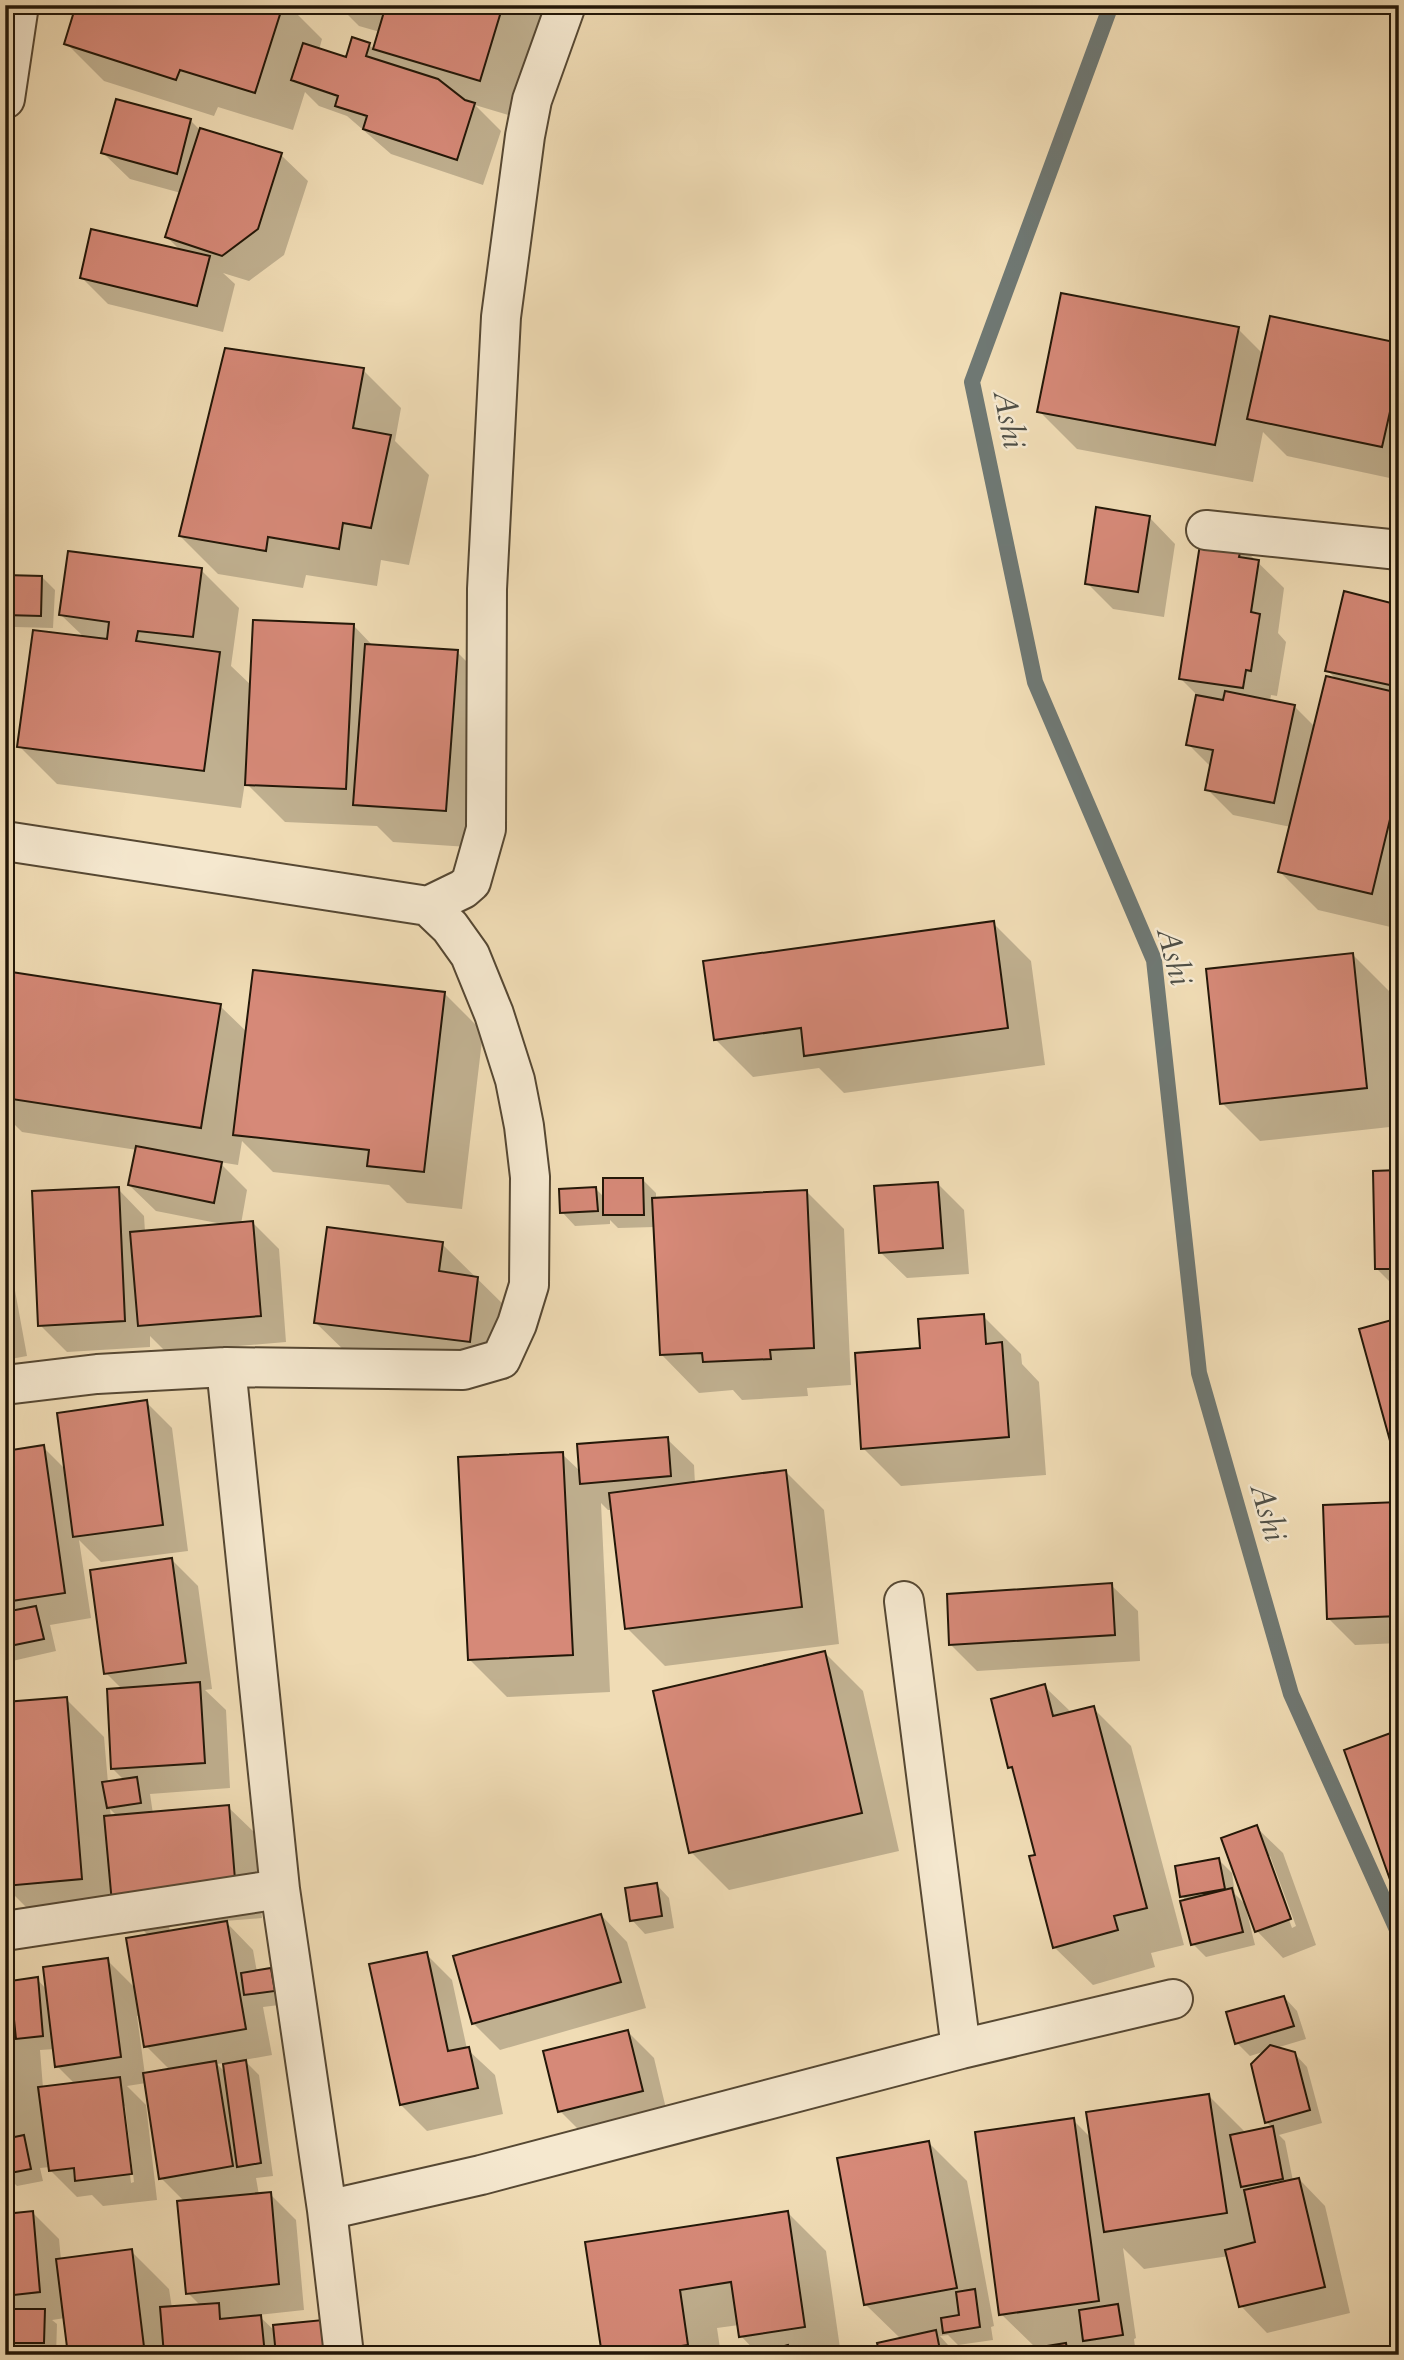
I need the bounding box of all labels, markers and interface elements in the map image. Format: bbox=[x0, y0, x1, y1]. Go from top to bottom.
water label: Ashi bbox=[982, 385, 1036, 452]
water label: Ashi bbox=[1145, 921, 1203, 990]
water label: Ashi bbox=[1239, 1477, 1297, 1546]

